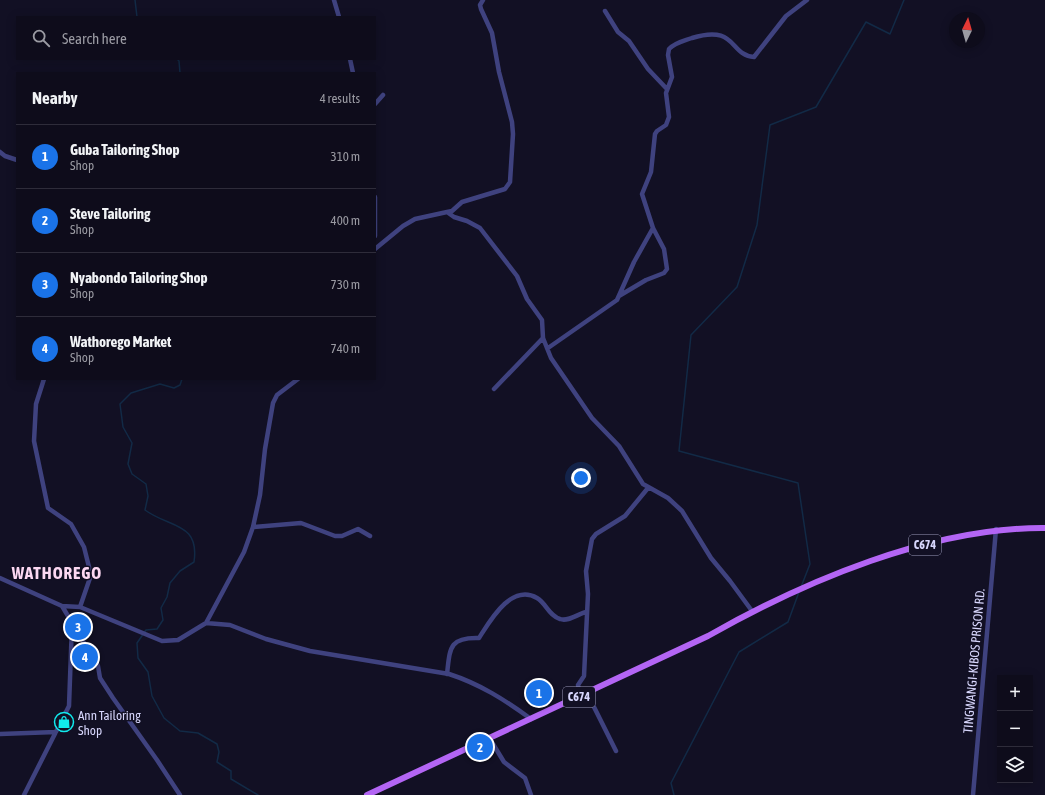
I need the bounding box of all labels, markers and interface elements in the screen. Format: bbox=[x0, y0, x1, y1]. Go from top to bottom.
north arrow bbox=[949, 12, 985, 48]
search box bbox=[16, 16, 376, 60]
icon: search bbox=[30, 27, 52, 49]
text: Search here bbox=[62, 30, 127, 47]
text: Nearby bbox=[32, 88, 78, 108]
text: 4 results bbox=[320, 91, 360, 106]
text: Guba Tailoring Shop bbox=[70, 141, 180, 158]
text: 1 bbox=[42, 149, 48, 164]
text: 310 m bbox=[331, 149, 360, 164]
text: Shop bbox=[70, 158, 94, 173]
text: Steve Tailoring bbox=[70, 205, 150, 222]
text: 2 bbox=[42, 213, 48, 228]
text: 400 m bbox=[331, 213, 360, 228]
text: Shop bbox=[70, 222, 94, 237]
text: Nyabondo Tailoring Shop bbox=[70, 269, 208, 286]
text: 3 bbox=[42, 277, 48, 292]
text: 730 m bbox=[331, 277, 360, 292]
text: Shop bbox=[70, 286, 94, 301]
text: Wathorego Market bbox=[70, 333, 171, 350]
text: 4 bbox=[42, 341, 48, 356]
text: 740 m bbox=[331, 341, 360, 356]
text: Shop bbox=[70, 350, 94, 365]
your location bbox=[571, 468, 591, 488]
road number: C674 bbox=[909, 535, 941, 555]
district label: WATHOREGO bbox=[11, 563, 102, 583]
street label: TINGWANGI-KIBOS PRISON RD. bbox=[960, 588, 988, 734]
pin: 3 bbox=[65, 612, 91, 642]
pin: 4 bbox=[72, 642, 98, 672]
map controls bbox=[997, 675, 1033, 783]
button: + bbox=[997, 675, 1033, 711]
pin: 1 bbox=[526, 678, 552, 708]
road number: C674 bbox=[563, 687, 595, 707]
place label: Ann Tailoring Shop bbox=[78, 708, 141, 738]
shop icon: Ann Tailoring Shop bbox=[53, 711, 75, 733]
button: − bbox=[997, 711, 1033, 747]
pin: 2 bbox=[467, 732, 493, 762]
button: layers bbox=[997, 747, 1033, 783]

